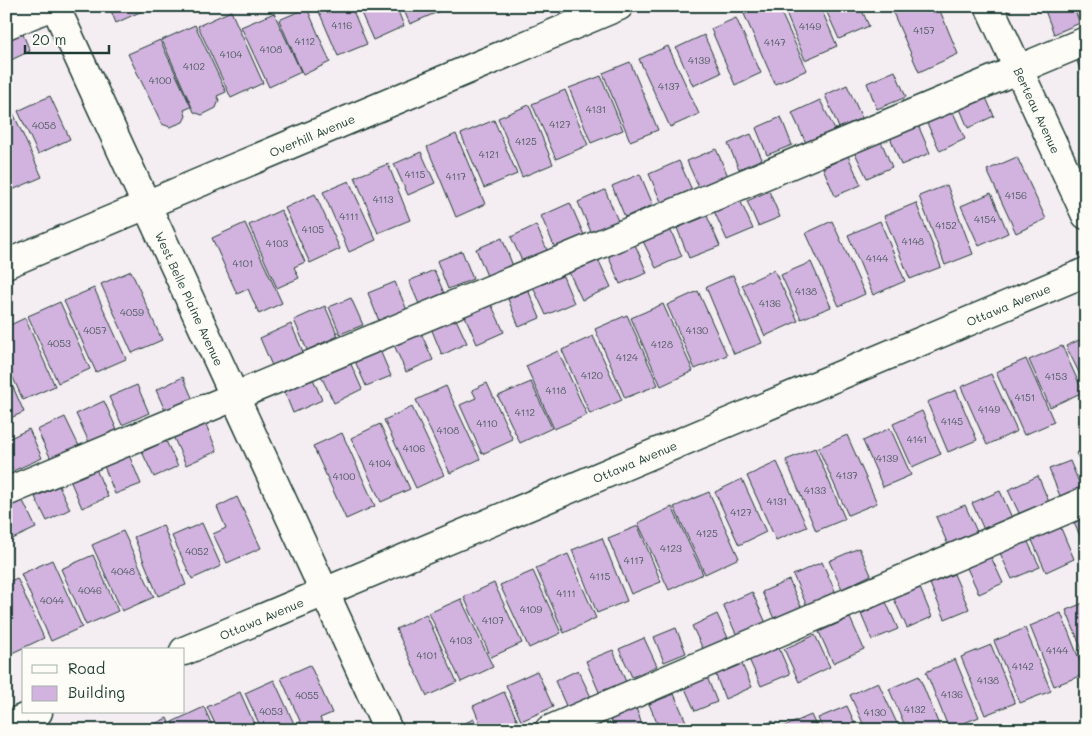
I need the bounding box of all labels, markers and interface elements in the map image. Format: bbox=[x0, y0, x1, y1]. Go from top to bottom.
house number: 4116 bbox=[332, 18, 352, 32]
house number: 4149 bbox=[799, 19, 821, 33]
scale bar bbox=[25, 22, 109, 54]
house number: 4157 bbox=[913, 23, 935, 37]
text: 20 m bbox=[32, 29, 66, 49]
house number: 4112 bbox=[295, 34, 315, 48]
house number: 4147 bbox=[764, 35, 786, 49]
house number: 4108 bbox=[260, 42, 282, 56]
house number: 4104 bbox=[220, 47, 242, 61]
house number: 4139 bbox=[688, 53, 710, 67]
house number: 4102 bbox=[183, 59, 205, 73]
street label: Berteau Avenue bbox=[1011, 65, 1064, 156]
house number: 4100 bbox=[149, 73, 171, 87]
house number: 4137 bbox=[658, 79, 680, 93]
house number: 4131 bbox=[586, 102, 606, 116]
street label: Overhill Avenue bbox=[267, 110, 357, 160]
house number: 4127 bbox=[549, 117, 571, 131]
house number: 4058 bbox=[32, 118, 56, 132]
house number: 4125 bbox=[515, 134, 537, 148]
house number: 4121 bbox=[479, 147, 499, 161]
house number: 4115 bbox=[405, 167, 425, 181]
house number: 4117 bbox=[446, 169, 467, 183]
house number: 4156 bbox=[1005, 188, 1027, 202]
house number: 4113 bbox=[373, 192, 393, 206]
house number: 4111 bbox=[339, 209, 359, 223]
house number: 4154 bbox=[974, 212, 996, 226]
house number: 4152 bbox=[935, 218, 957, 232]
house number: 4105 bbox=[302, 222, 324, 236]
street label: West Belle Plaine Avenue bbox=[152, 229, 227, 368]
house number: 4148 bbox=[902, 234, 924, 248]
house number: 4103 bbox=[266, 236, 288, 250]
house number: 4144 bbox=[866, 251, 888, 265]
house number: 4101 bbox=[233, 256, 253, 270]
street label: Ottawa Avenue bbox=[964, 280, 1053, 329]
house number: 4138 bbox=[795, 284, 817, 298]
house number: 4136 bbox=[759, 296, 781, 310]
house number: 4059 bbox=[120, 305, 144, 319]
house number: 4057 bbox=[83, 323, 107, 337]
house number: 4130 bbox=[686, 323, 708, 337]
house number: 4053 bbox=[47, 336, 71, 350]
house number: 4128 bbox=[651, 337, 673, 351]
house number: 4124 bbox=[616, 350, 638, 364]
house number: 4120 bbox=[581, 368, 603, 382]
house number: 4153 bbox=[1045, 369, 1067, 383]
house number: 4118 bbox=[546, 383, 566, 397]
house number: 4151 bbox=[1015, 390, 1035, 404]
house number: 4149 bbox=[978, 402, 1000, 416]
house number: 4112 bbox=[515, 405, 535, 419]
house number: 4145 bbox=[941, 414, 963, 428]
house number: 4110 bbox=[477, 416, 497, 430]
house number: 4108 bbox=[437, 423, 459, 437]
house number: 4141 bbox=[907, 432, 927, 446]
street label: Ottawa Avenue bbox=[590, 437, 679, 486]
house number: 4106 bbox=[403, 441, 425, 455]
house number: 4139 bbox=[876, 451, 898, 465]
house number: 4104 bbox=[369, 456, 391, 470]
house number: 4137 bbox=[836, 468, 858, 482]
house number: 4100 bbox=[333, 469, 355, 483]
house number: 4133 bbox=[804, 483, 826, 497]
house number: 4131 bbox=[767, 494, 787, 508]
house number: 4127 bbox=[730, 505, 752, 519]
house number: 4125 bbox=[696, 526, 718, 540]
house number: 4123 bbox=[660, 541, 682, 555]
house number: 4052 bbox=[185, 544, 209, 558]
house number: 4117 bbox=[624, 553, 645, 567]
house number: 4048 bbox=[111, 564, 135, 578]
house number: 4115 bbox=[590, 569, 610, 583]
house number: 4046 bbox=[78, 583, 102, 597]
house number: 4111 bbox=[556, 586, 576, 600]
house number: 4044 bbox=[40, 593, 64, 607]
street label: Ottawa Avenue bbox=[217, 594, 306, 643]
house number: 4109 bbox=[520, 602, 542, 616]
house number: 4107 bbox=[482, 613, 504, 627]
house number: 4103 bbox=[450, 633, 472, 647]
house number: 4144 bbox=[1046, 643, 1068, 657]
legend bbox=[22, 648, 185, 714]
house number: 4101 bbox=[417, 648, 437, 662]
text: Road bbox=[68, 658, 105, 678]
house number: 4142 bbox=[1012, 659, 1034, 673]
house number: 4138 bbox=[977, 673, 999, 687]
text: Building bbox=[68, 682, 125, 702]
house number: 4136 bbox=[941, 687, 963, 701]
house number: 4055 bbox=[295, 688, 319, 702]
house number: 4132 bbox=[904, 702, 926, 716]
house number: 4053 bbox=[259, 704, 283, 718]
house number: 4130 bbox=[864, 705, 886, 719]

